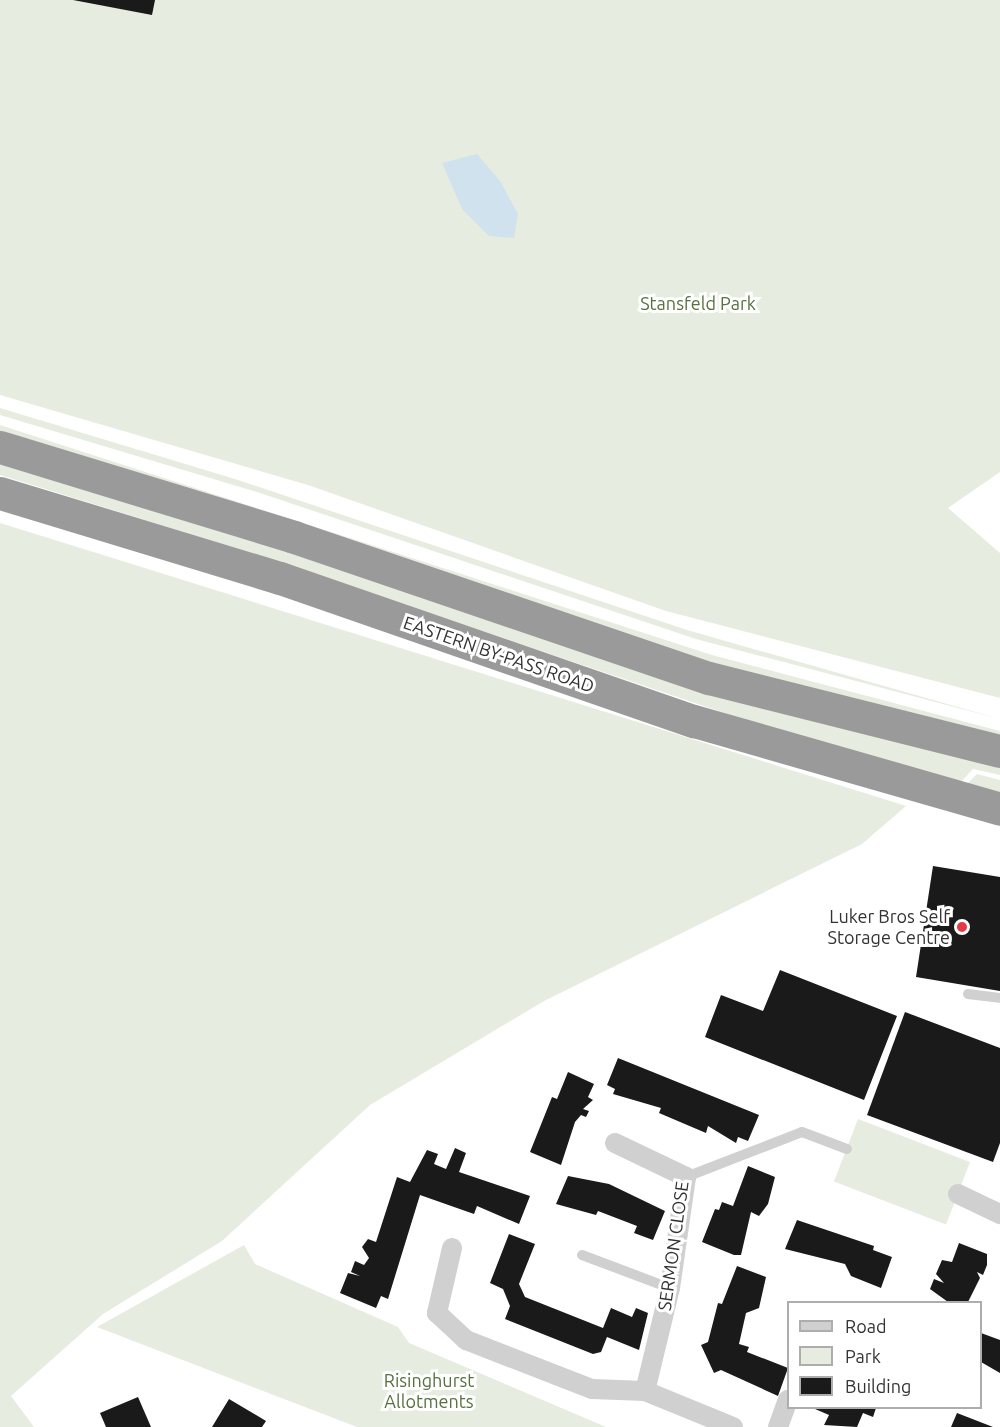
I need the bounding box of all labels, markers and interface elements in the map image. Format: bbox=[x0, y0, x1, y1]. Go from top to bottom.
park label: Stansfeld Park bbox=[640, 292, 756, 314]
street label: EASTERN BY-PASS ROAD bbox=[401, 611, 597, 697]
place label: Luker Bros Self Storage Centre bbox=[827, 906, 950, 948]
marker: Luker Bros Self Storage Centre bbox=[955, 920, 969, 934]
street label: SERMON CLOSE bbox=[653, 1180, 693, 1312]
legend bbox=[787, 1301, 982, 1409]
text: Road bbox=[845, 1316, 887, 1336]
text: Park bbox=[845, 1346, 881, 1366]
park label: Risinghurst Allotments bbox=[384, 1370, 474, 1412]
text: Building bbox=[845, 1376, 911, 1396]

